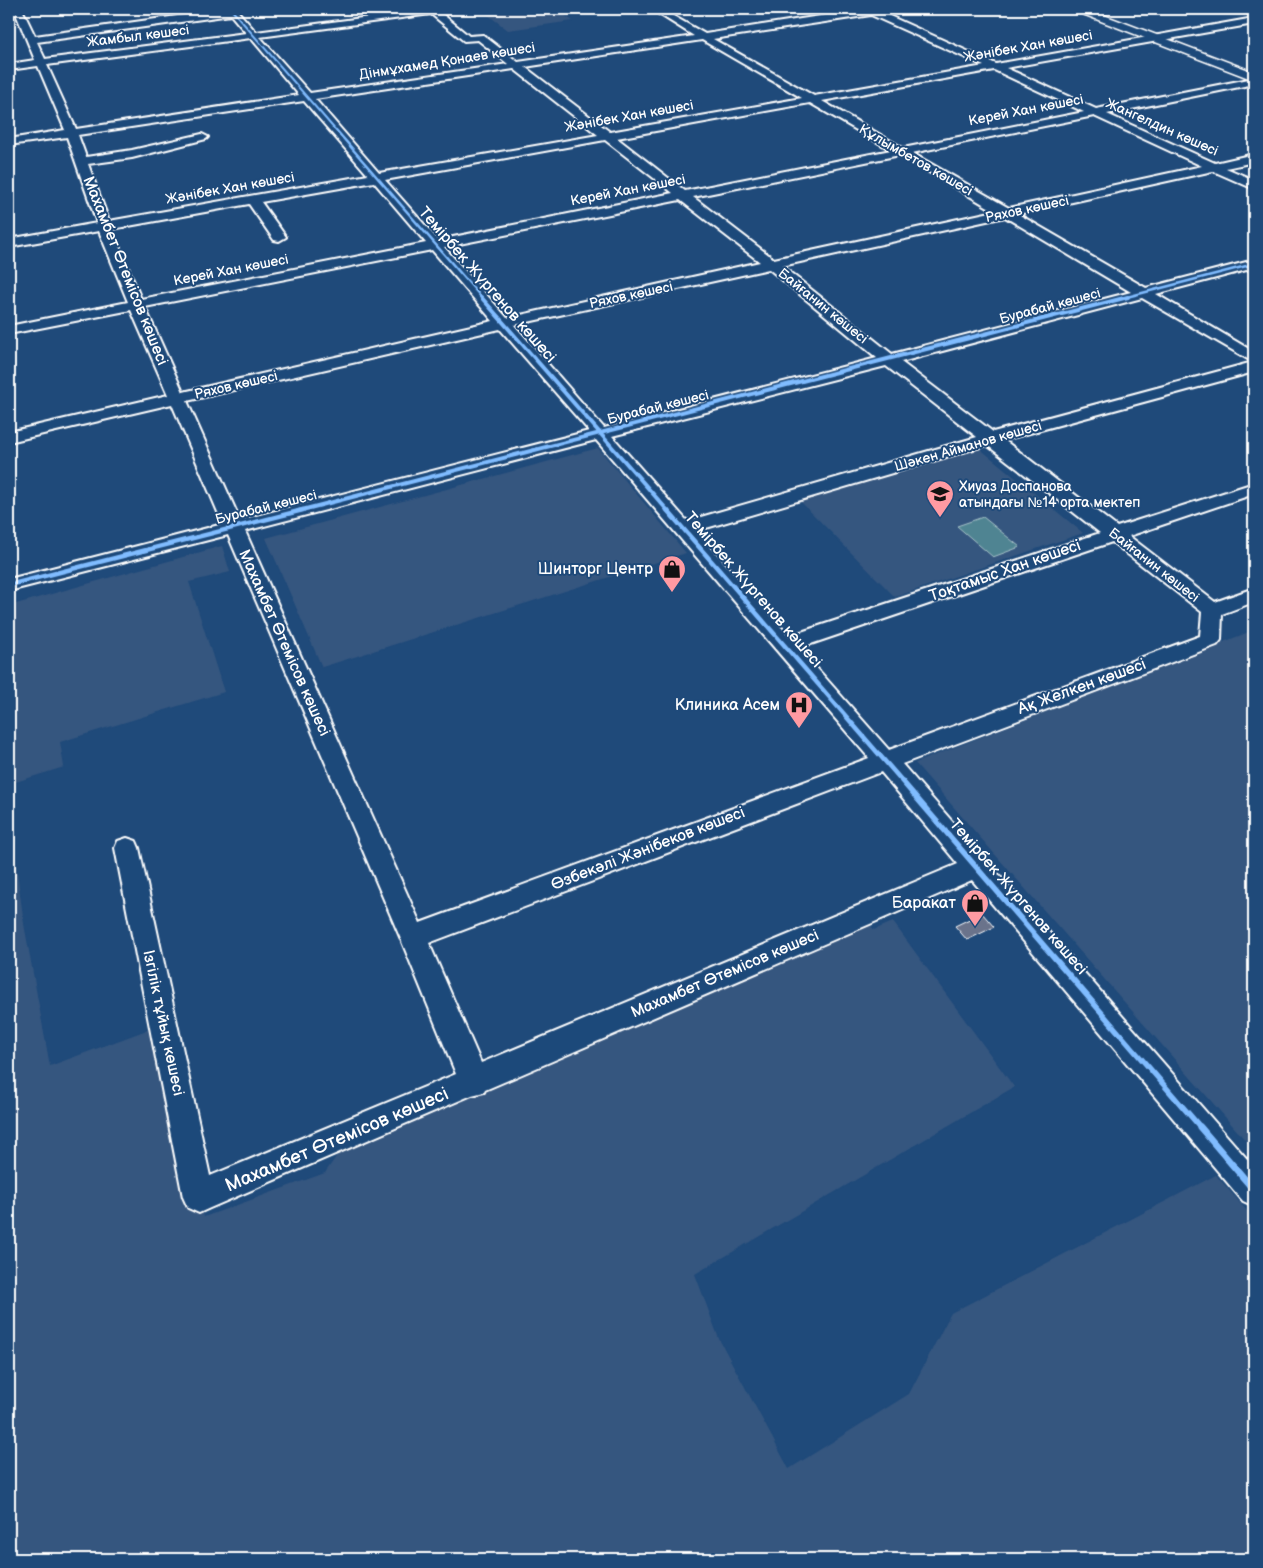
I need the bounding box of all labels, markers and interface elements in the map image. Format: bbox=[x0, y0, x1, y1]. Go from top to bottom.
street label: Жамбыл көшесі bbox=[86, 21, 190, 51]
street label: Жәнібек Хан көшесі bbox=[962, 26, 1094, 66]
street label: Дінмұхамед Қонаев көшесі bbox=[358, 39, 536, 83]
street label: Керей Хан көшесі bbox=[967, 91, 1085, 129]
street label: Жангелдин көшесі bbox=[1103, 95, 1221, 159]
street label: Жәнібек Хан көшесі bbox=[563, 96, 695, 136]
street label: Құлымбетов көшесі bbox=[856, 120, 976, 200]
street label: Жәнібек Хан көшесі bbox=[164, 168, 296, 208]
street label: Керей Хан көшесі bbox=[569, 171, 687, 209]
street label: Махамбет Өтемісов көшесі bbox=[78, 174, 172, 368]
street label: Ряхов көшесі bbox=[984, 192, 1070, 226]
street label: Темірбек Жүргенов көшесі bbox=[414, 203, 560, 367]
street label: Керей Хан көшесі bbox=[172, 251, 290, 289]
street label: Байғанин көшесі bbox=[775, 265, 871, 347]
street label: Ряхов көшесі bbox=[588, 278, 674, 312]
street label: Бурабай көшесі bbox=[998, 284, 1102, 328]
street label: Ряхов көшесі bbox=[193, 367, 279, 403]
street label: Бурабай көшесі bbox=[606, 386, 710, 428]
street label: Шәкен Айманов көшесі bbox=[892, 417, 1044, 475]
place label: Хиуаз Доспанова атындағы №14 орта мектеп bbox=[959, 478, 1140, 511]
school or university icon: Хиуаз Доспанова атындағы №14 орта мектеп bbox=[925, 479, 955, 518]
street label: Бурабай көшесі bbox=[214, 486, 318, 528]
street label: Темірбек Жүргенов көшесі bbox=[680, 508, 826, 672]
street label: Байғанин көшесі bbox=[1105, 524, 1203, 606]
street label: Тоқтамыс Хан көшесі bbox=[927, 536, 1083, 606]
street label: Махамбет Өтемісов көшесі bbox=[234, 547, 334, 739]
shop icon: Шинторг Центр bbox=[657, 554, 687, 593]
place label: Шинторг Центр bbox=[538, 560, 653, 579]
street label: Ақ Желкен көшесі bbox=[1014, 655, 1149, 719]
hospital icon: Клиника Асем bbox=[784, 690, 814, 729]
place label: Клиника Асем bbox=[675, 696, 780, 715]
street label: Өзбекәлі Жәнібеков көшесі bbox=[548, 803, 748, 895]
street label: Темірбек Жүргенов көшесі bbox=[945, 815, 1091, 979]
shop icon: Баракат bbox=[960, 888, 990, 927]
place label: Баракат bbox=[892, 894, 957, 913]
street label: Махамбет Өтемісов көшесі bbox=[628, 926, 822, 1022]
street label: Ізгілік тұйық көшесі bbox=[138, 948, 188, 1098]
street label: Махамбет Өтемісов көшесі bbox=[222, 1082, 452, 1198]

